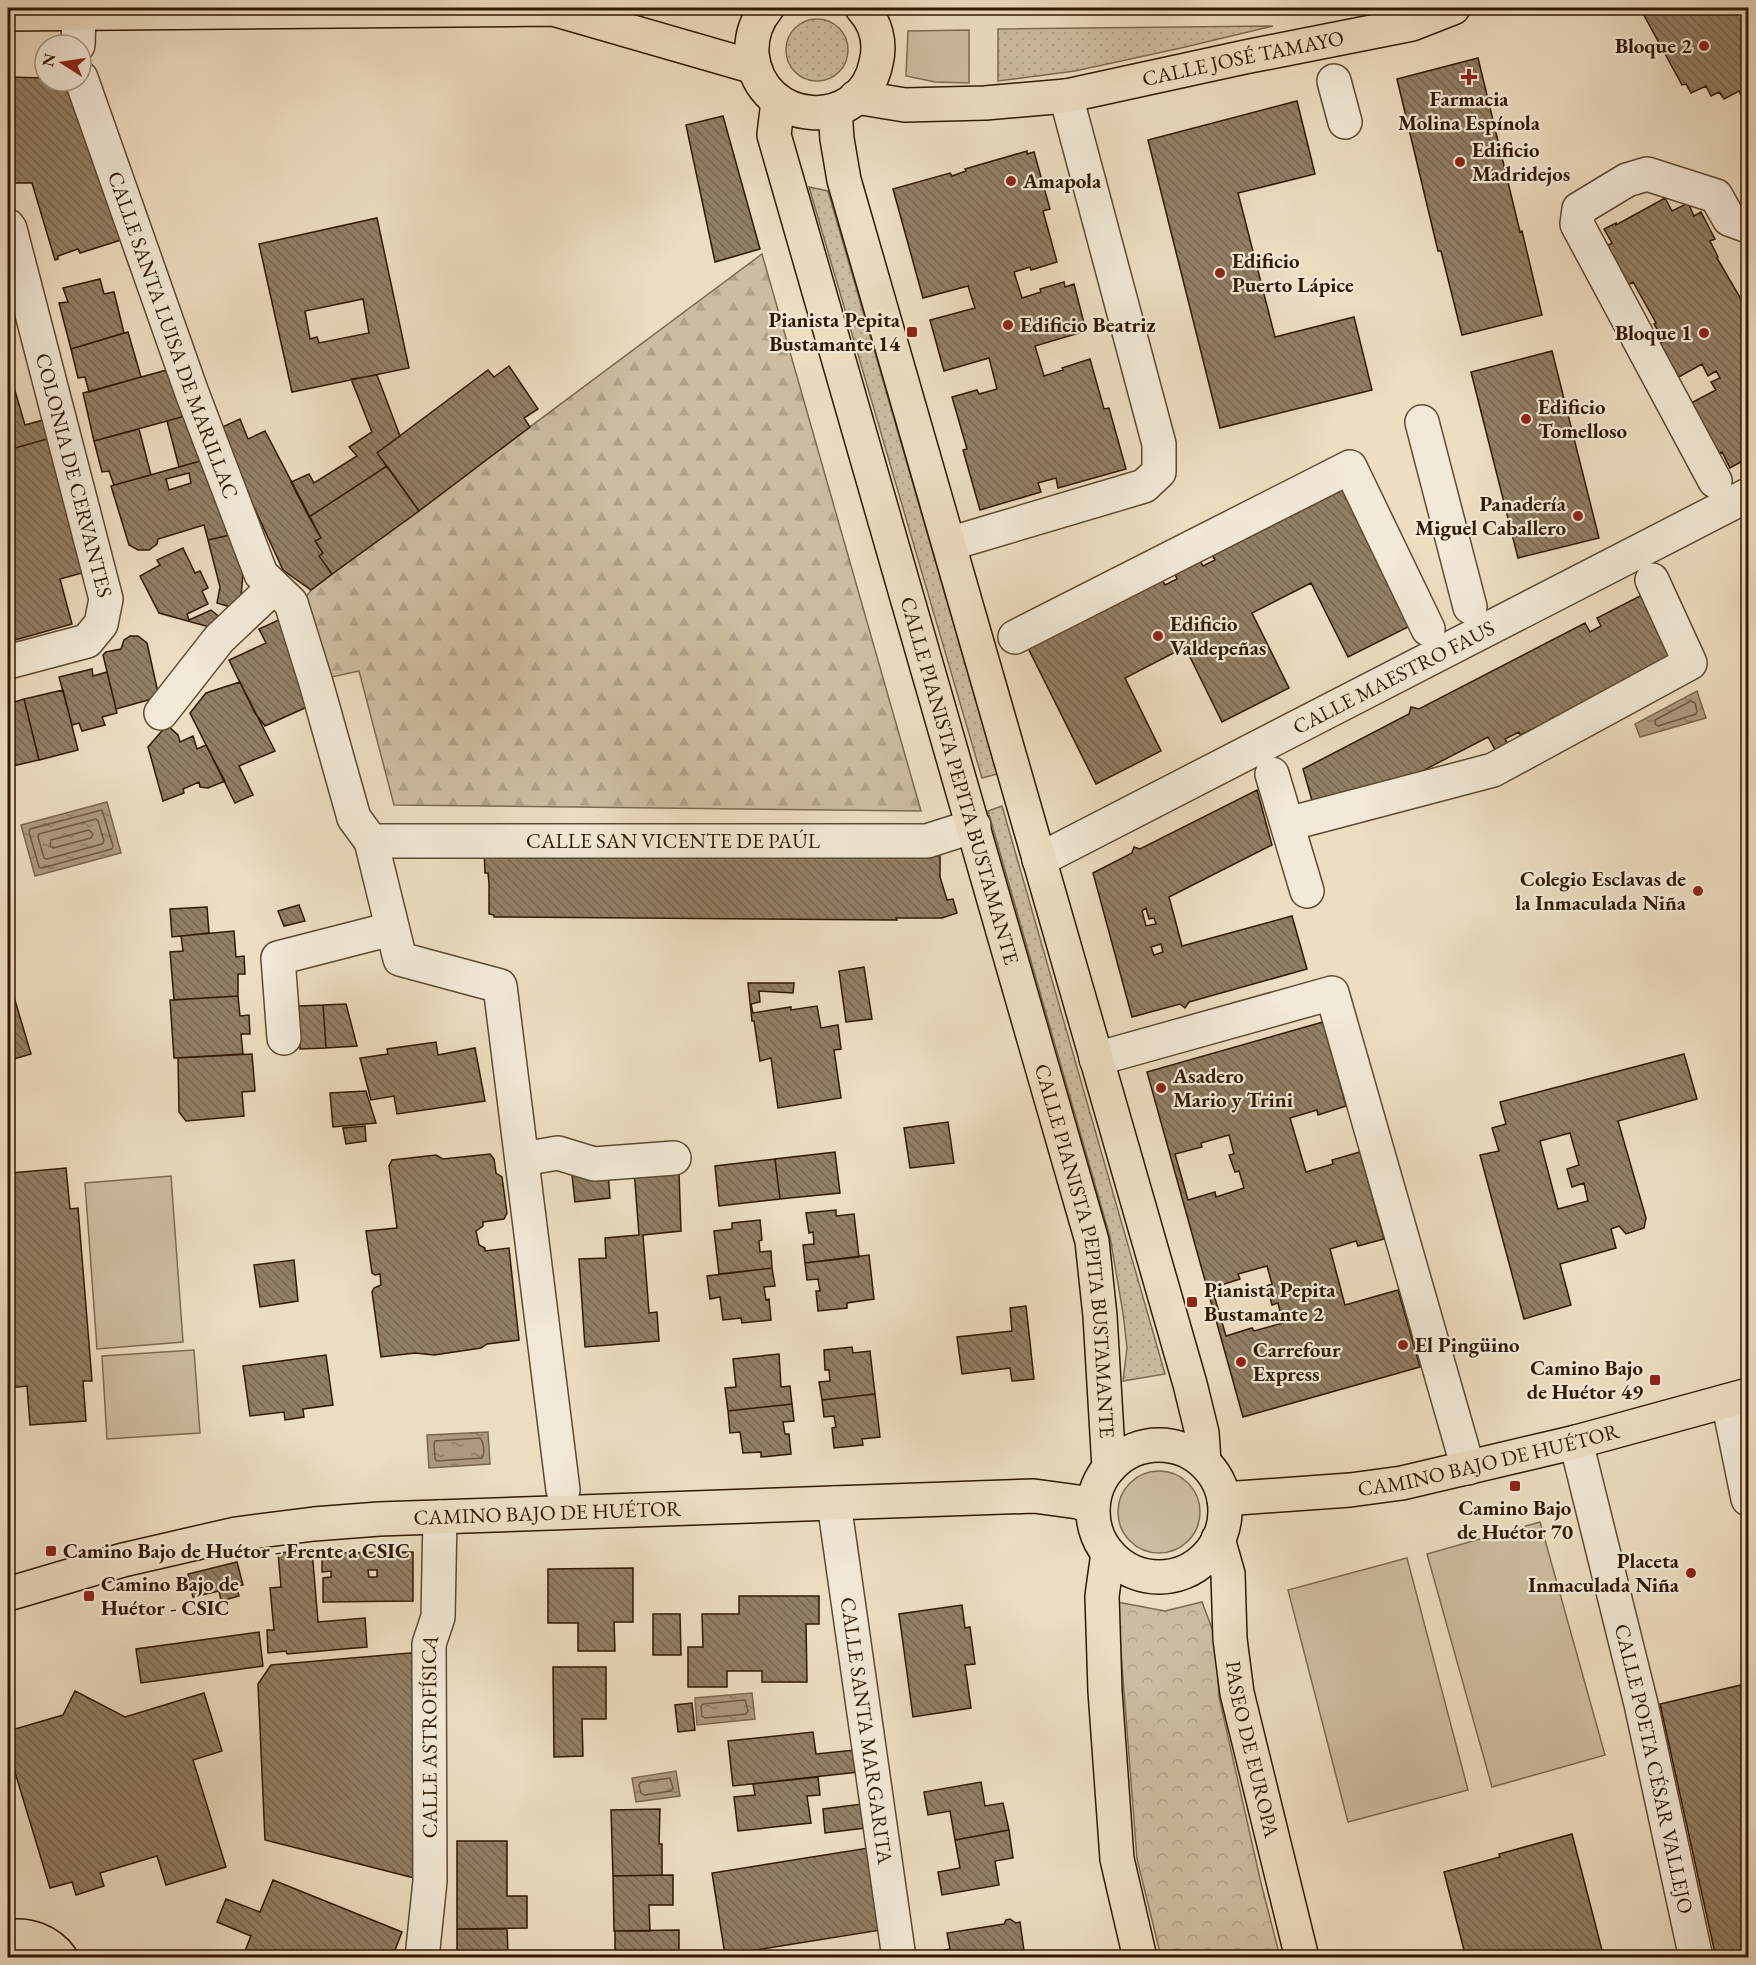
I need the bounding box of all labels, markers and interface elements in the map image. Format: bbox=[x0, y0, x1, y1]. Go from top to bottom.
street label: CALLE JOSÉ TAMAYO bbox=[1139, 24, 1346, 92]
place label: Bloque 2 bbox=[1615, 32, 1692, 59]
north arrow bbox=[33, 33, 93, 93]
marker: Bloque 2 bbox=[1697, 39, 1711, 53]
text: N bbox=[37, 51, 60, 69]
marker: Farmacia Molina Espínola bbox=[1462, 70, 1476, 84]
place label: Farmacia Molina Espínola bbox=[1398, 85, 1541, 136]
place label: Edificio Madridejos bbox=[1472, 136, 1570, 187]
marker: Edificio Madridejos bbox=[1453, 155, 1467, 169]
place label: Amapola bbox=[1022, 167, 1102, 194]
street label: CALLE SANTA LUISA DE MARILLAC bbox=[102, 168, 245, 502]
marker: Amapola bbox=[1004, 174, 1018, 188]
place label: Edificio Puerto Lápice bbox=[1232, 247, 1354, 298]
marker: Edificio Puerto Lápice bbox=[1213, 266, 1227, 280]
place label: Pianista Pepita Bustamante 14 bbox=[768, 306, 901, 357]
place label: Edificio Beatriz bbox=[1020, 311, 1156, 338]
marker: Edificio Beatriz bbox=[1001, 318, 1015, 332]
place label: Bloque 1 bbox=[1615, 319, 1692, 346]
marker: Pianista Pepita Bustamante 14 bbox=[905, 325, 919, 339]
marker: Bloque 1 bbox=[1697, 326, 1711, 340]
street label: COLONIA DE CERVANTES bbox=[30, 350, 119, 600]
place label: Edificio Tomelloso bbox=[1538, 393, 1628, 444]
marker: Edificio Tomelloso bbox=[1519, 412, 1533, 426]
place label: Panadería Miguel Caballero bbox=[1415, 490, 1567, 541]
marker: Panadería Miguel Caballero bbox=[1571, 509, 1585, 523]
street label: CALLE PIANISTA PEPITA BUSTAMANTE bbox=[894, 593, 1026, 968]
place label: Edificio Valdepeñas bbox=[1170, 610, 1266, 661]
street label: CALLE MAESTRO FAUS bbox=[1288, 614, 1499, 740]
marker: Edificio Valdepeñas bbox=[1151, 629, 1165, 643]
street label: CALLE SAN VICENTE DE PAÚL bbox=[526, 827, 821, 854]
place label: Colegio Esclavas de la Inmaculada Niña bbox=[1515, 865, 1687, 916]
marker: Colegio Esclavas de la Inmaculada Niña bbox=[1691, 884, 1705, 898]
street label: CALLE PIANISTA PEPITA BUSTAMANTE bbox=[1029, 1060, 1121, 1439]
place label: Asadero Mario y Trini bbox=[1172, 1062, 1293, 1113]
marker: Asadero Mario y Trini bbox=[1154, 1081, 1168, 1095]
place label: Pianista Pepita Bustamante 2 bbox=[1204, 1276, 1336, 1327]
marker: Pianista Pepita Bustamante 2 bbox=[1185, 1295, 1199, 1309]
place label: El Pingüino bbox=[1415, 1331, 1520, 1358]
place label: Carrefour Express bbox=[1253, 1336, 1341, 1387]
marker: El Pingüino bbox=[1396, 1338, 1410, 1352]
place label: Camino Bajo de Huétor 49 bbox=[1527, 1354, 1643, 1405]
marker: Carrefour Express bbox=[1234, 1355, 1248, 1369]
marker: Camino Bajo de Huétor 49 bbox=[1648, 1373, 1662, 1387]
street label: CAMINO BAJO DE HUÉTOR bbox=[1356, 1417, 1623, 1502]
marker: Camino Bajo de Huétor 70 bbox=[1508, 1479, 1522, 1493]
street label: CAMINO BAJO DE HUÉTOR bbox=[413, 1494, 682, 1531]
place label: Camino Bajo de Huétor 70 bbox=[1457, 1494, 1573, 1545]
place label: Camino Bajo de Huétor - Frente a CSIC bbox=[63, 1537, 410, 1564]
marker: Camino Bajo de Huétor - Frente a CSIC bbox=[44, 1544, 58, 1558]
place label: Placeta Inmaculada Niña bbox=[1528, 1547, 1680, 1598]
marker: Placeta Inmaculada Niña bbox=[1684, 1566, 1698, 1580]
place label: Camino Bajo de Huétor - CSIC bbox=[101, 1570, 239, 1621]
marker: Camino Bajo de Huétor - CSIC bbox=[82, 1589, 96, 1603]
street label: CALLE SANTA MARGARITA bbox=[835, 1595, 899, 1866]
street label: CALLE POETA CÉSAR VALLEJO bbox=[1609, 1621, 1700, 1916]
street label: CALLE ASTROFÍSICA bbox=[414, 1630, 444, 1838]
street label: PASEO DE EUROPA bbox=[1220, 1659, 1286, 1841]

